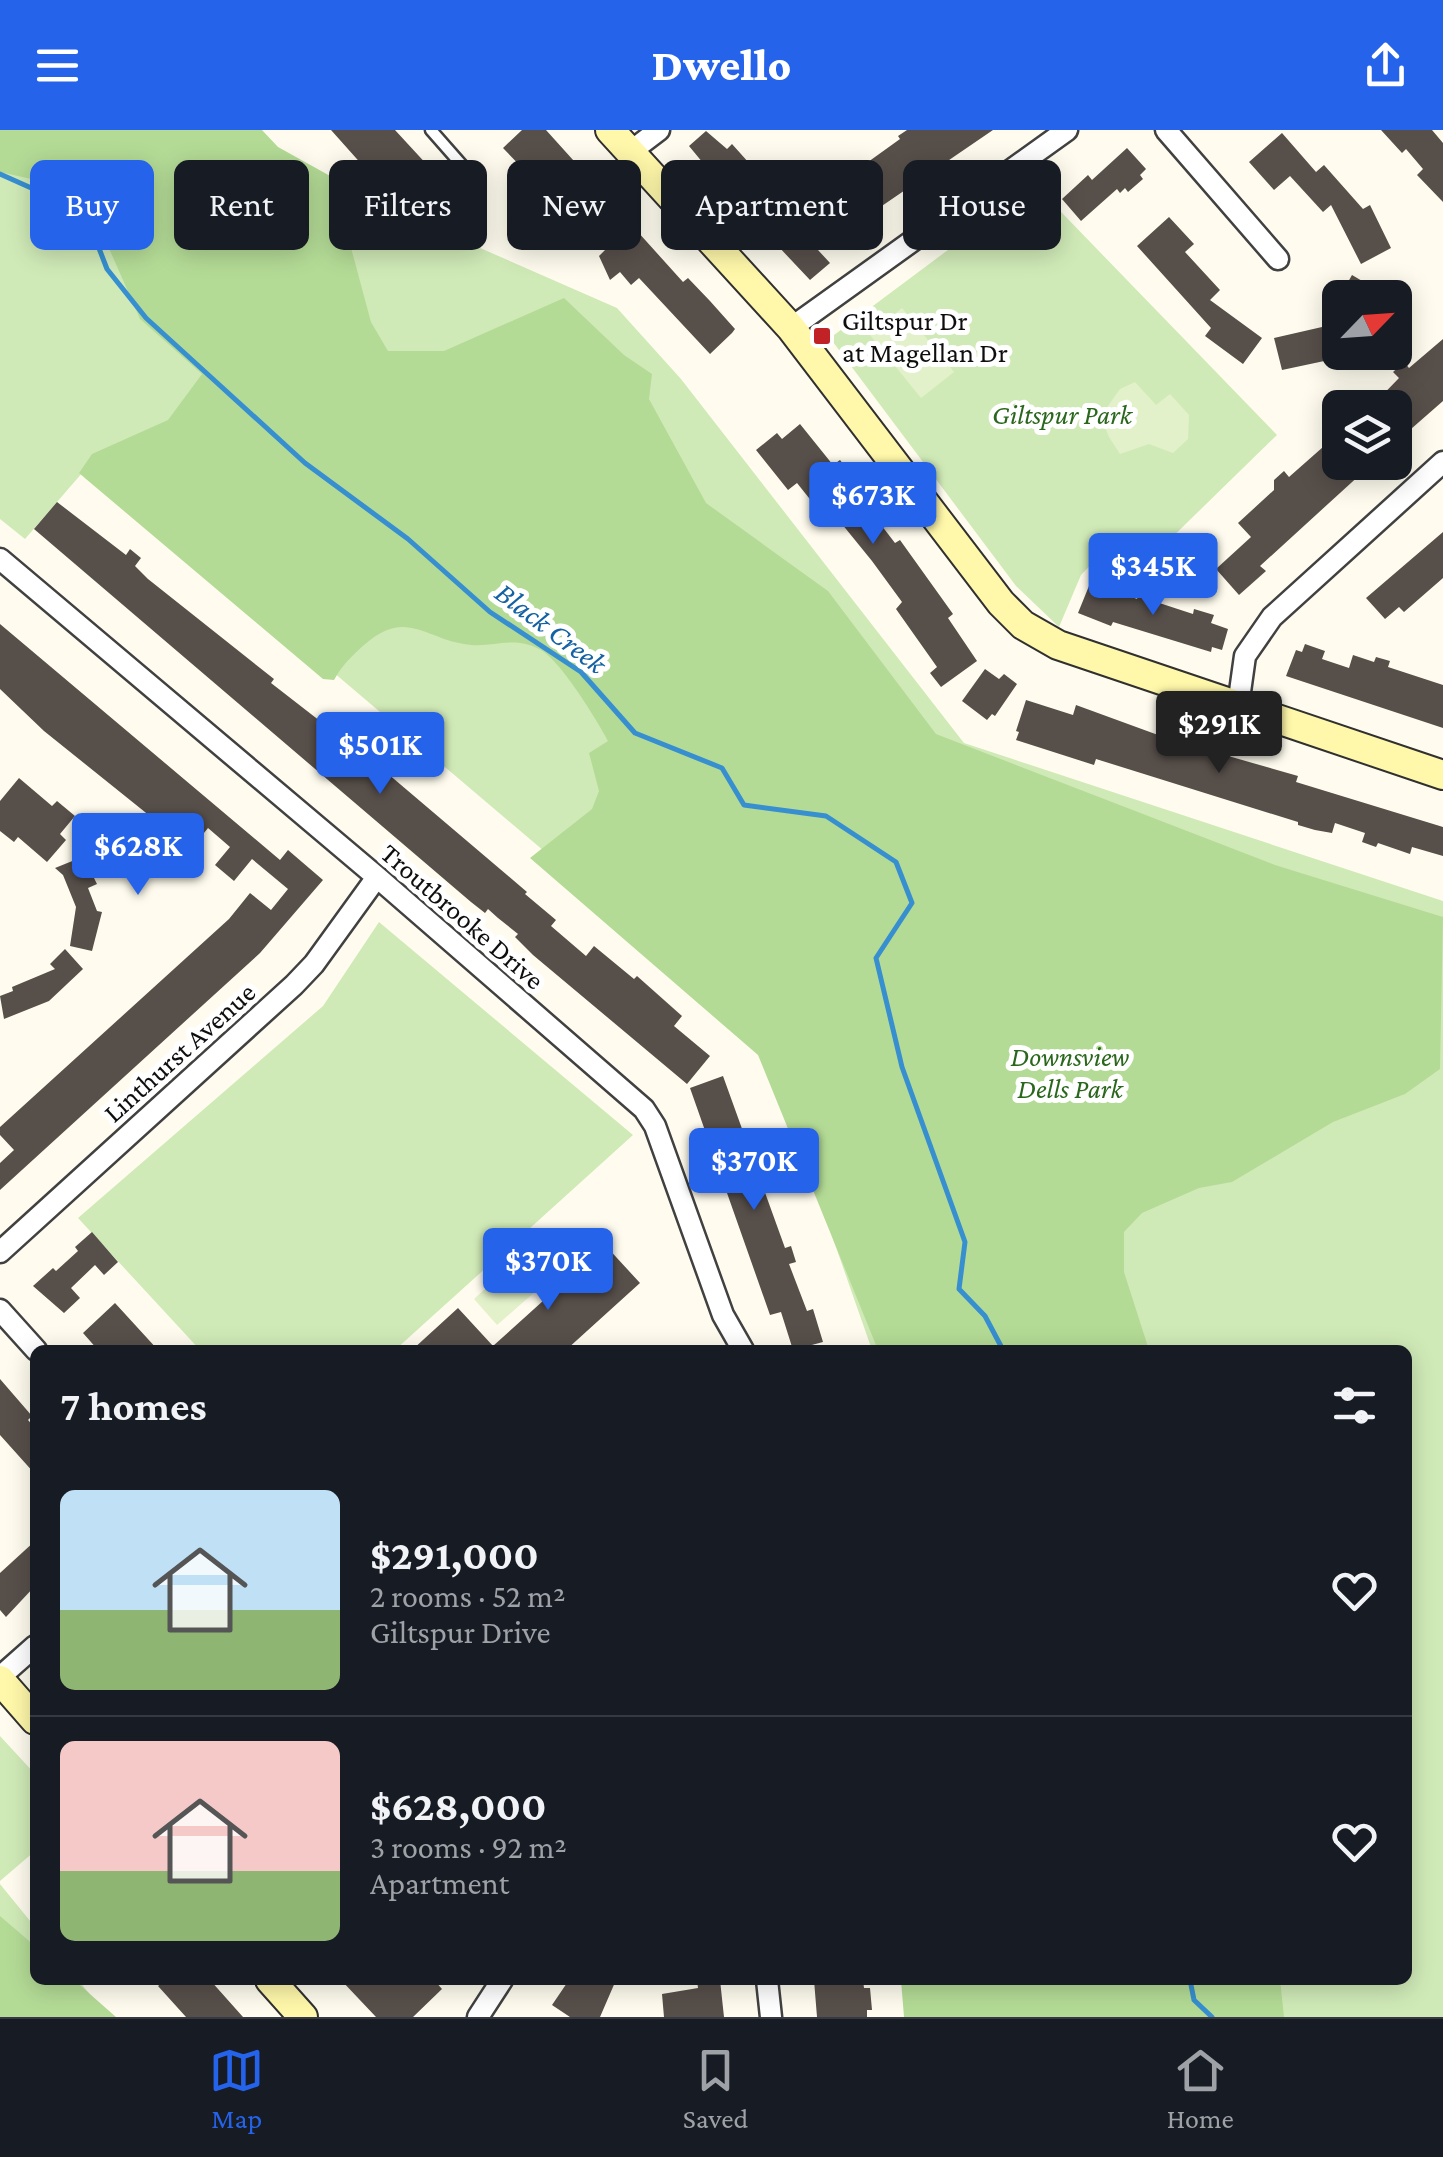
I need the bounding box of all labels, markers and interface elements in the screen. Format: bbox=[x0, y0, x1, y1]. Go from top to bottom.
icon: menu bbox=[30, 38, 85, 93]
icon: share bbox=[1358, 38, 1413, 93]
text: Dwello bbox=[652, 40, 791, 90]
chip: Buy bbox=[30, 160, 154, 250]
chip: Rent bbox=[174, 160, 309, 250]
chip: Filters bbox=[329, 160, 487, 250]
chip: New bbox=[507, 160, 641, 250]
chip: Apartment bbox=[661, 160, 883, 250]
chip: House bbox=[903, 160, 1061, 250]
north arrow bbox=[1322, 280, 1412, 370]
map controls bbox=[1322, 280, 1412, 480]
place label: Giltspur Dr at Magellan Dr bbox=[842, 305, 1008, 368]
marker: Giltspur Dr at Magellan Dr bbox=[811, 325, 833, 347]
button: layers bbox=[1322, 390, 1412, 480]
park label: Giltspur Park bbox=[992, 399, 1134, 430]
pin: $673K bbox=[803, 462, 943, 547]
text: $673K bbox=[831, 476, 915, 512]
pin: $345K bbox=[1083, 533, 1223, 618]
text: $345K bbox=[1111, 547, 1195, 583]
water label: Black Creek bbox=[489, 575, 615, 681]
pin: $291K bbox=[1149, 691, 1289, 776]
text: $291K bbox=[1178, 705, 1260, 741]
pin: $501K bbox=[310, 712, 450, 797]
text: $501K bbox=[338, 726, 422, 762]
pin: $628K bbox=[68, 813, 208, 898]
text: $628K bbox=[94, 827, 182, 863]
street label: Troutbrooke Drive bbox=[375, 837, 550, 996]
street label: Linthurst Avenue bbox=[97, 976, 262, 1129]
park label: Downsview Dells Park bbox=[1011, 1041, 1130, 1104]
pin: $370K bbox=[684, 1128, 824, 1213]
text: $370K bbox=[711, 1142, 797, 1178]
pin: $370K bbox=[478, 1228, 618, 1313]
text: $370K bbox=[505, 1242, 591, 1278]
icon: filters bbox=[1327, 1378, 1382, 1433]
text: 7 homes bbox=[60, 1382, 207, 1429]
icon: home bbox=[140, 1530, 260, 1650]
text: $291,000 bbox=[370, 1531, 539, 1578]
icon: heart bbox=[1327, 1563, 1382, 1618]
text: 2 rooms · 52 m² bbox=[370, 1578, 565, 1614]
text: Giltspur Drive bbox=[370, 1614, 551, 1650]
icon: home bbox=[140, 1781, 260, 1901]
text: $628,000 bbox=[370, 1782, 547, 1829]
icon: heart bbox=[1327, 1814, 1382, 1869]
text: 3 rooms · 92 m² bbox=[370, 1829, 567, 1865]
text: Apartment bbox=[370, 1865, 509, 1901]
tab: Map bbox=[209, 2043, 264, 2134]
tab: Saved bbox=[683, 2043, 748, 2134]
tab: Home bbox=[1167, 2043, 1234, 2134]

